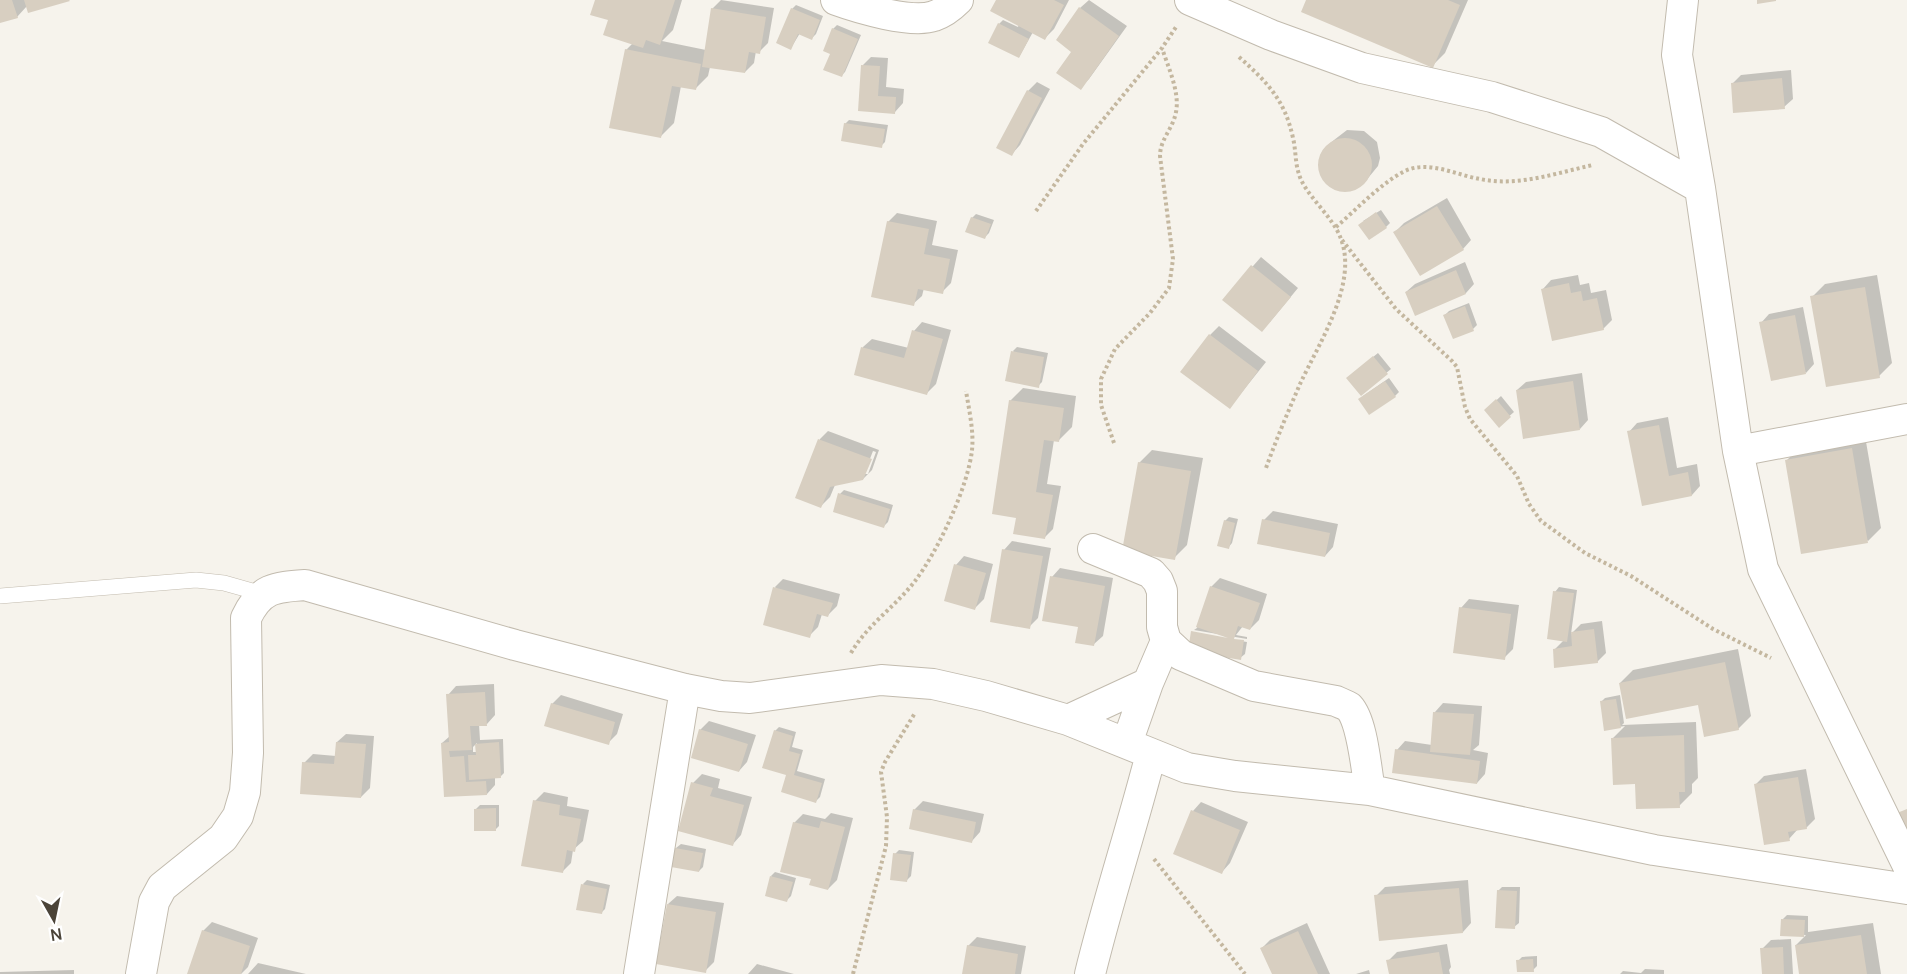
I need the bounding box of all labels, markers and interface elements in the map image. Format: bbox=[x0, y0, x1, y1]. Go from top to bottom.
north arrow bbox=[24, 890, 84, 950]
text: N bbox=[49, 923, 64, 947]

